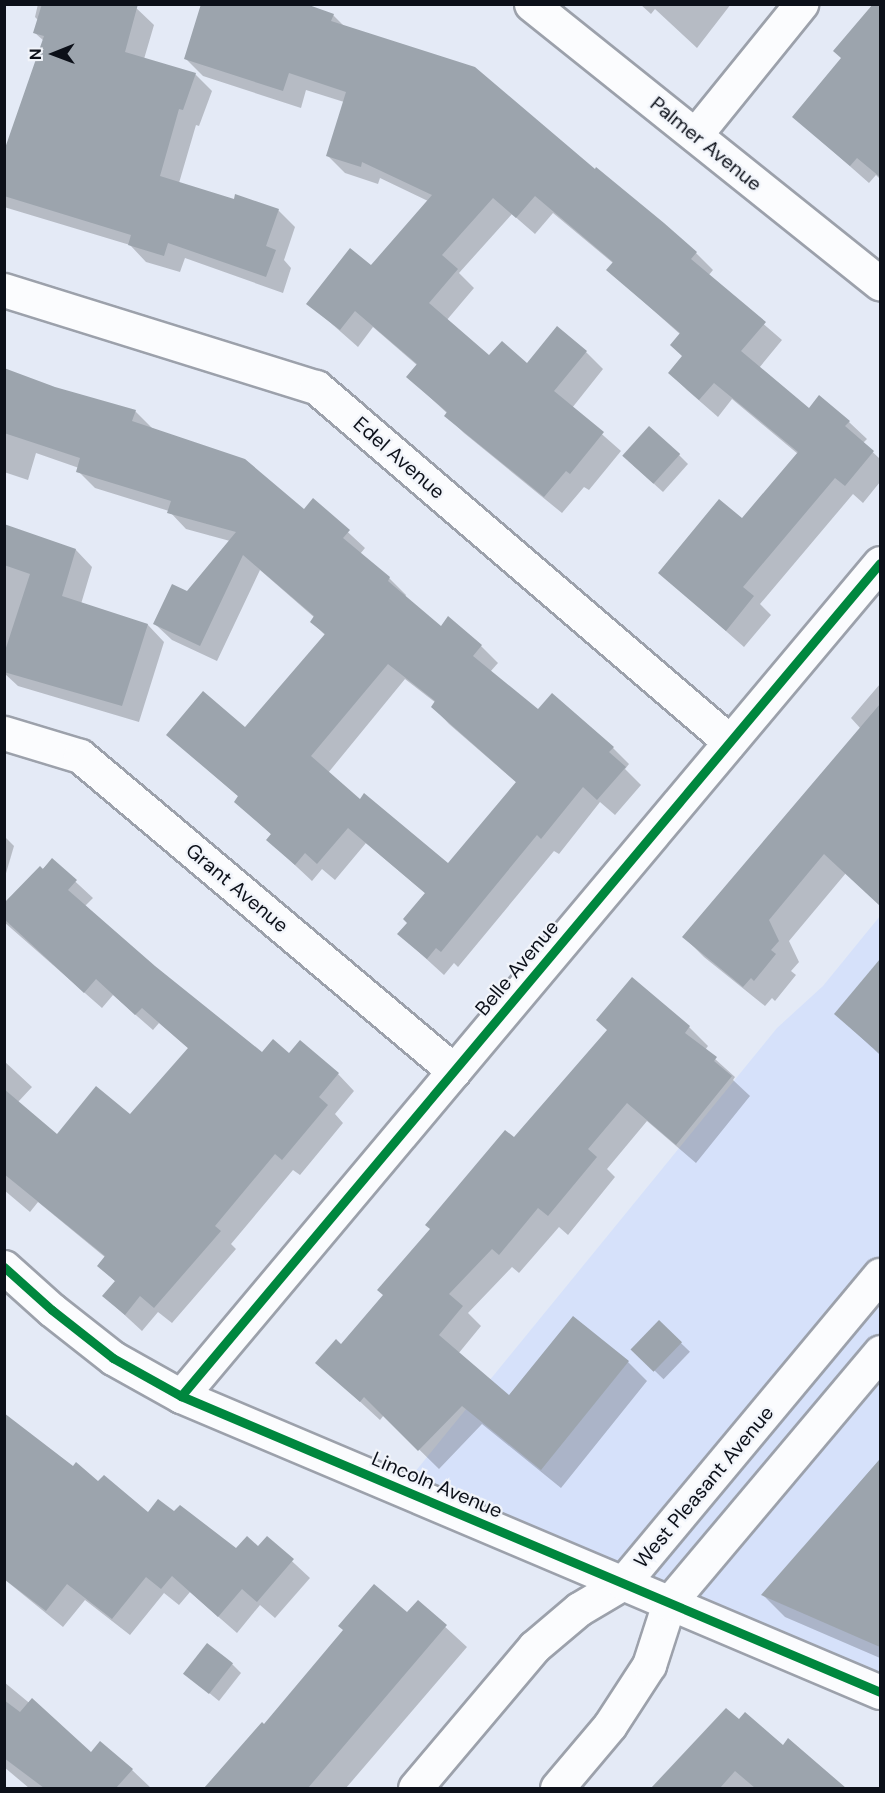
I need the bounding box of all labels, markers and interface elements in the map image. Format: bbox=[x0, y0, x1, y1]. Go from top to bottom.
north arrow bbox=[24, 24, 84, 84]
text: N bbox=[25, 48, 46, 60]
street label: Palmer Avenue bbox=[645, 92, 767, 196]
street label: Edel Avenue bbox=[349, 412, 449, 504]
street label: Grant Avenue bbox=[181, 838, 293, 938]
street label: Belle Avenue bbox=[470, 915, 564, 1021]
street label: West Pleasant Avenue bbox=[629, 1401, 779, 1573]
street label: Lincoln Avenue bbox=[368, 1447, 506, 1523]

